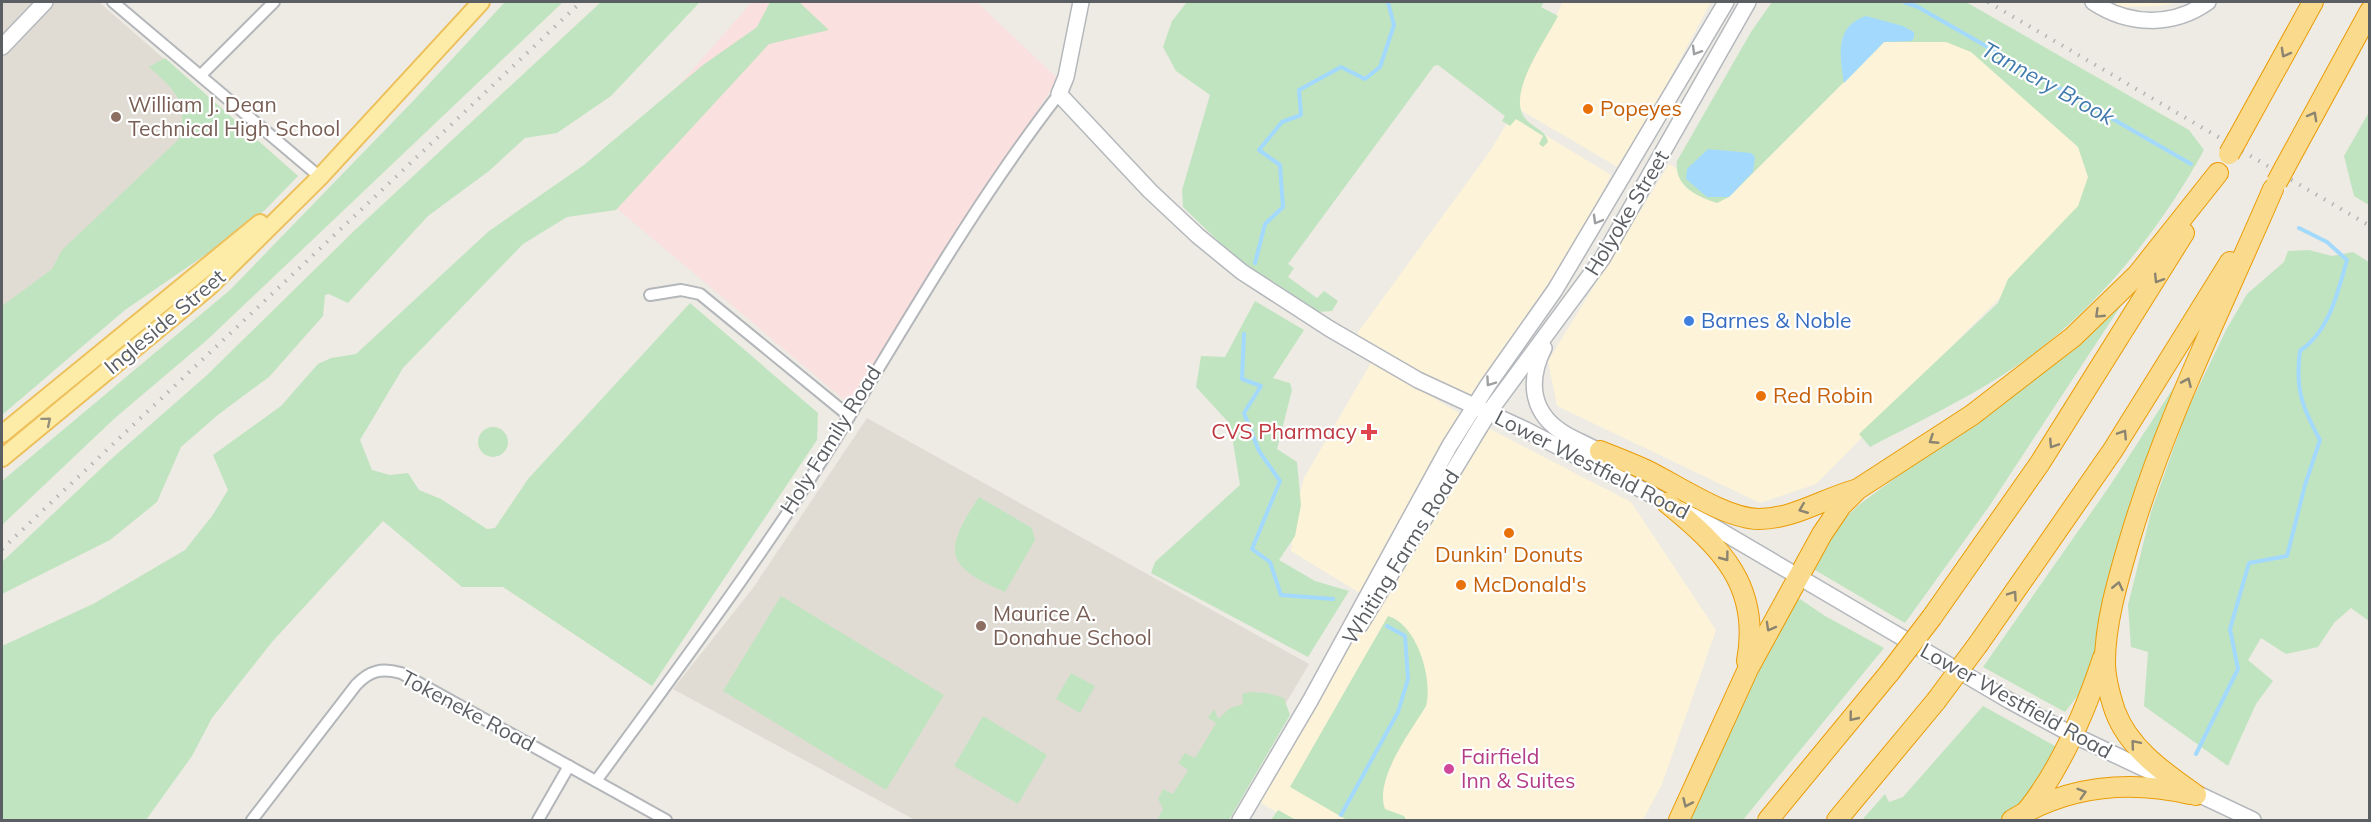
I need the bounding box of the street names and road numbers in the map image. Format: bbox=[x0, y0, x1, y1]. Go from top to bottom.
street label: Holyoke Street bbox=[1579, 145, 1674, 280]
street label: Ingleside Street bbox=[99, 263, 230, 379]
street label: Holy Family Road bbox=[774, 360, 886, 519]
street label: Lower Westfield Road bbox=[1491, 404, 1694, 525]
street label: Whiting Farms Road bbox=[1336, 464, 1464, 649]
street label: Lower Westfield Road bbox=[1916, 637, 2117, 764]
street label: Tokeneke Road bbox=[397, 664, 540, 756]

